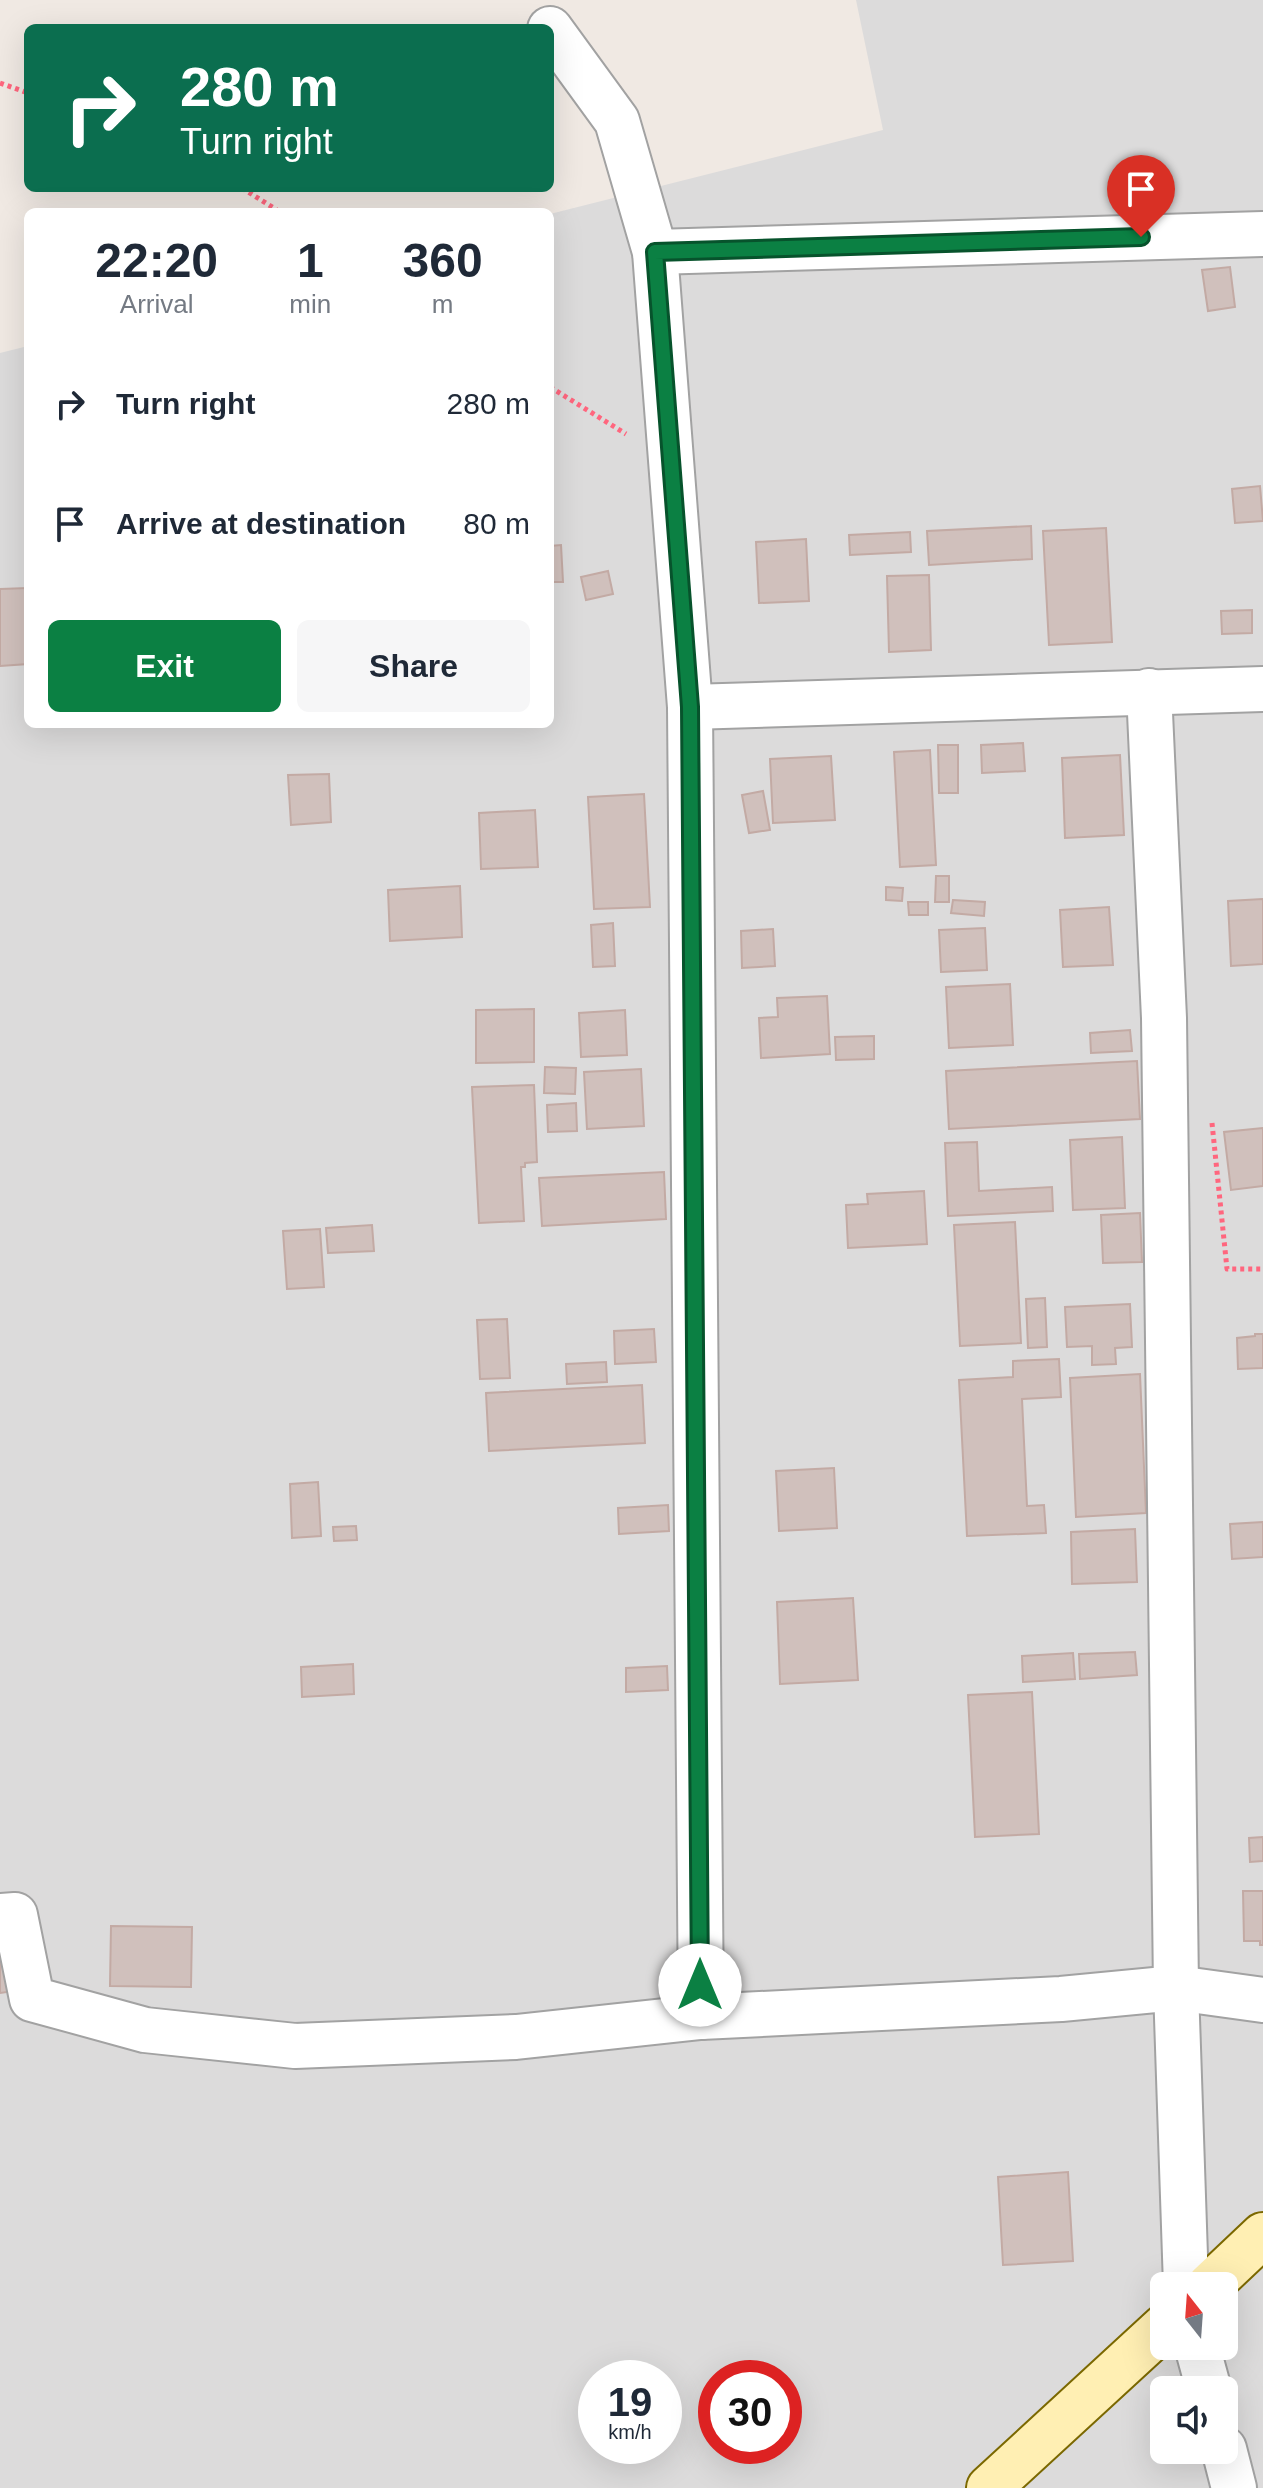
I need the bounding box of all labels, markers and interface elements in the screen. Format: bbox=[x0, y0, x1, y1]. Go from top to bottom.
text: 280 m bbox=[180, 55, 339, 118]
icon: right bbox=[48, 56, 152, 160]
text: Turn right bbox=[180, 121, 333, 162]
pin bbox=[1107, 155, 1175, 237]
icon: arrive bbox=[1119, 167, 1163, 211]
text: 22:20 bbox=[95, 234, 218, 287]
text: 1 bbox=[297, 234, 324, 287]
text: 360 bbox=[403, 234, 483, 287]
text: Arrival bbox=[120, 289, 194, 319]
text: min bbox=[289, 289, 331, 319]
text: m bbox=[432, 289, 453, 319]
icon: right bbox=[48, 382, 92, 426]
text: Turn right bbox=[116, 387, 255, 420]
text: 280 m bbox=[447, 387, 530, 420]
icon: arrive bbox=[48, 502, 92, 546]
text: Arrive at destination bbox=[116, 507, 406, 540]
text: 80 m bbox=[463, 507, 530, 540]
button: Exit bbox=[48, 620, 281, 712]
button: Share bbox=[297, 620, 530, 712]
position arrow bbox=[658, 1943, 742, 2027]
north arrow bbox=[1150, 2272, 1238, 2360]
map controls bbox=[1150, 2272, 1238, 2464]
speed limit sign: 30 bbox=[698, 2360, 802, 2464]
button: sound bbox=[1150, 2376, 1238, 2464]
text: 19 bbox=[608, 2380, 652, 2424]
text: km/h bbox=[608, 2421, 652, 2443]

